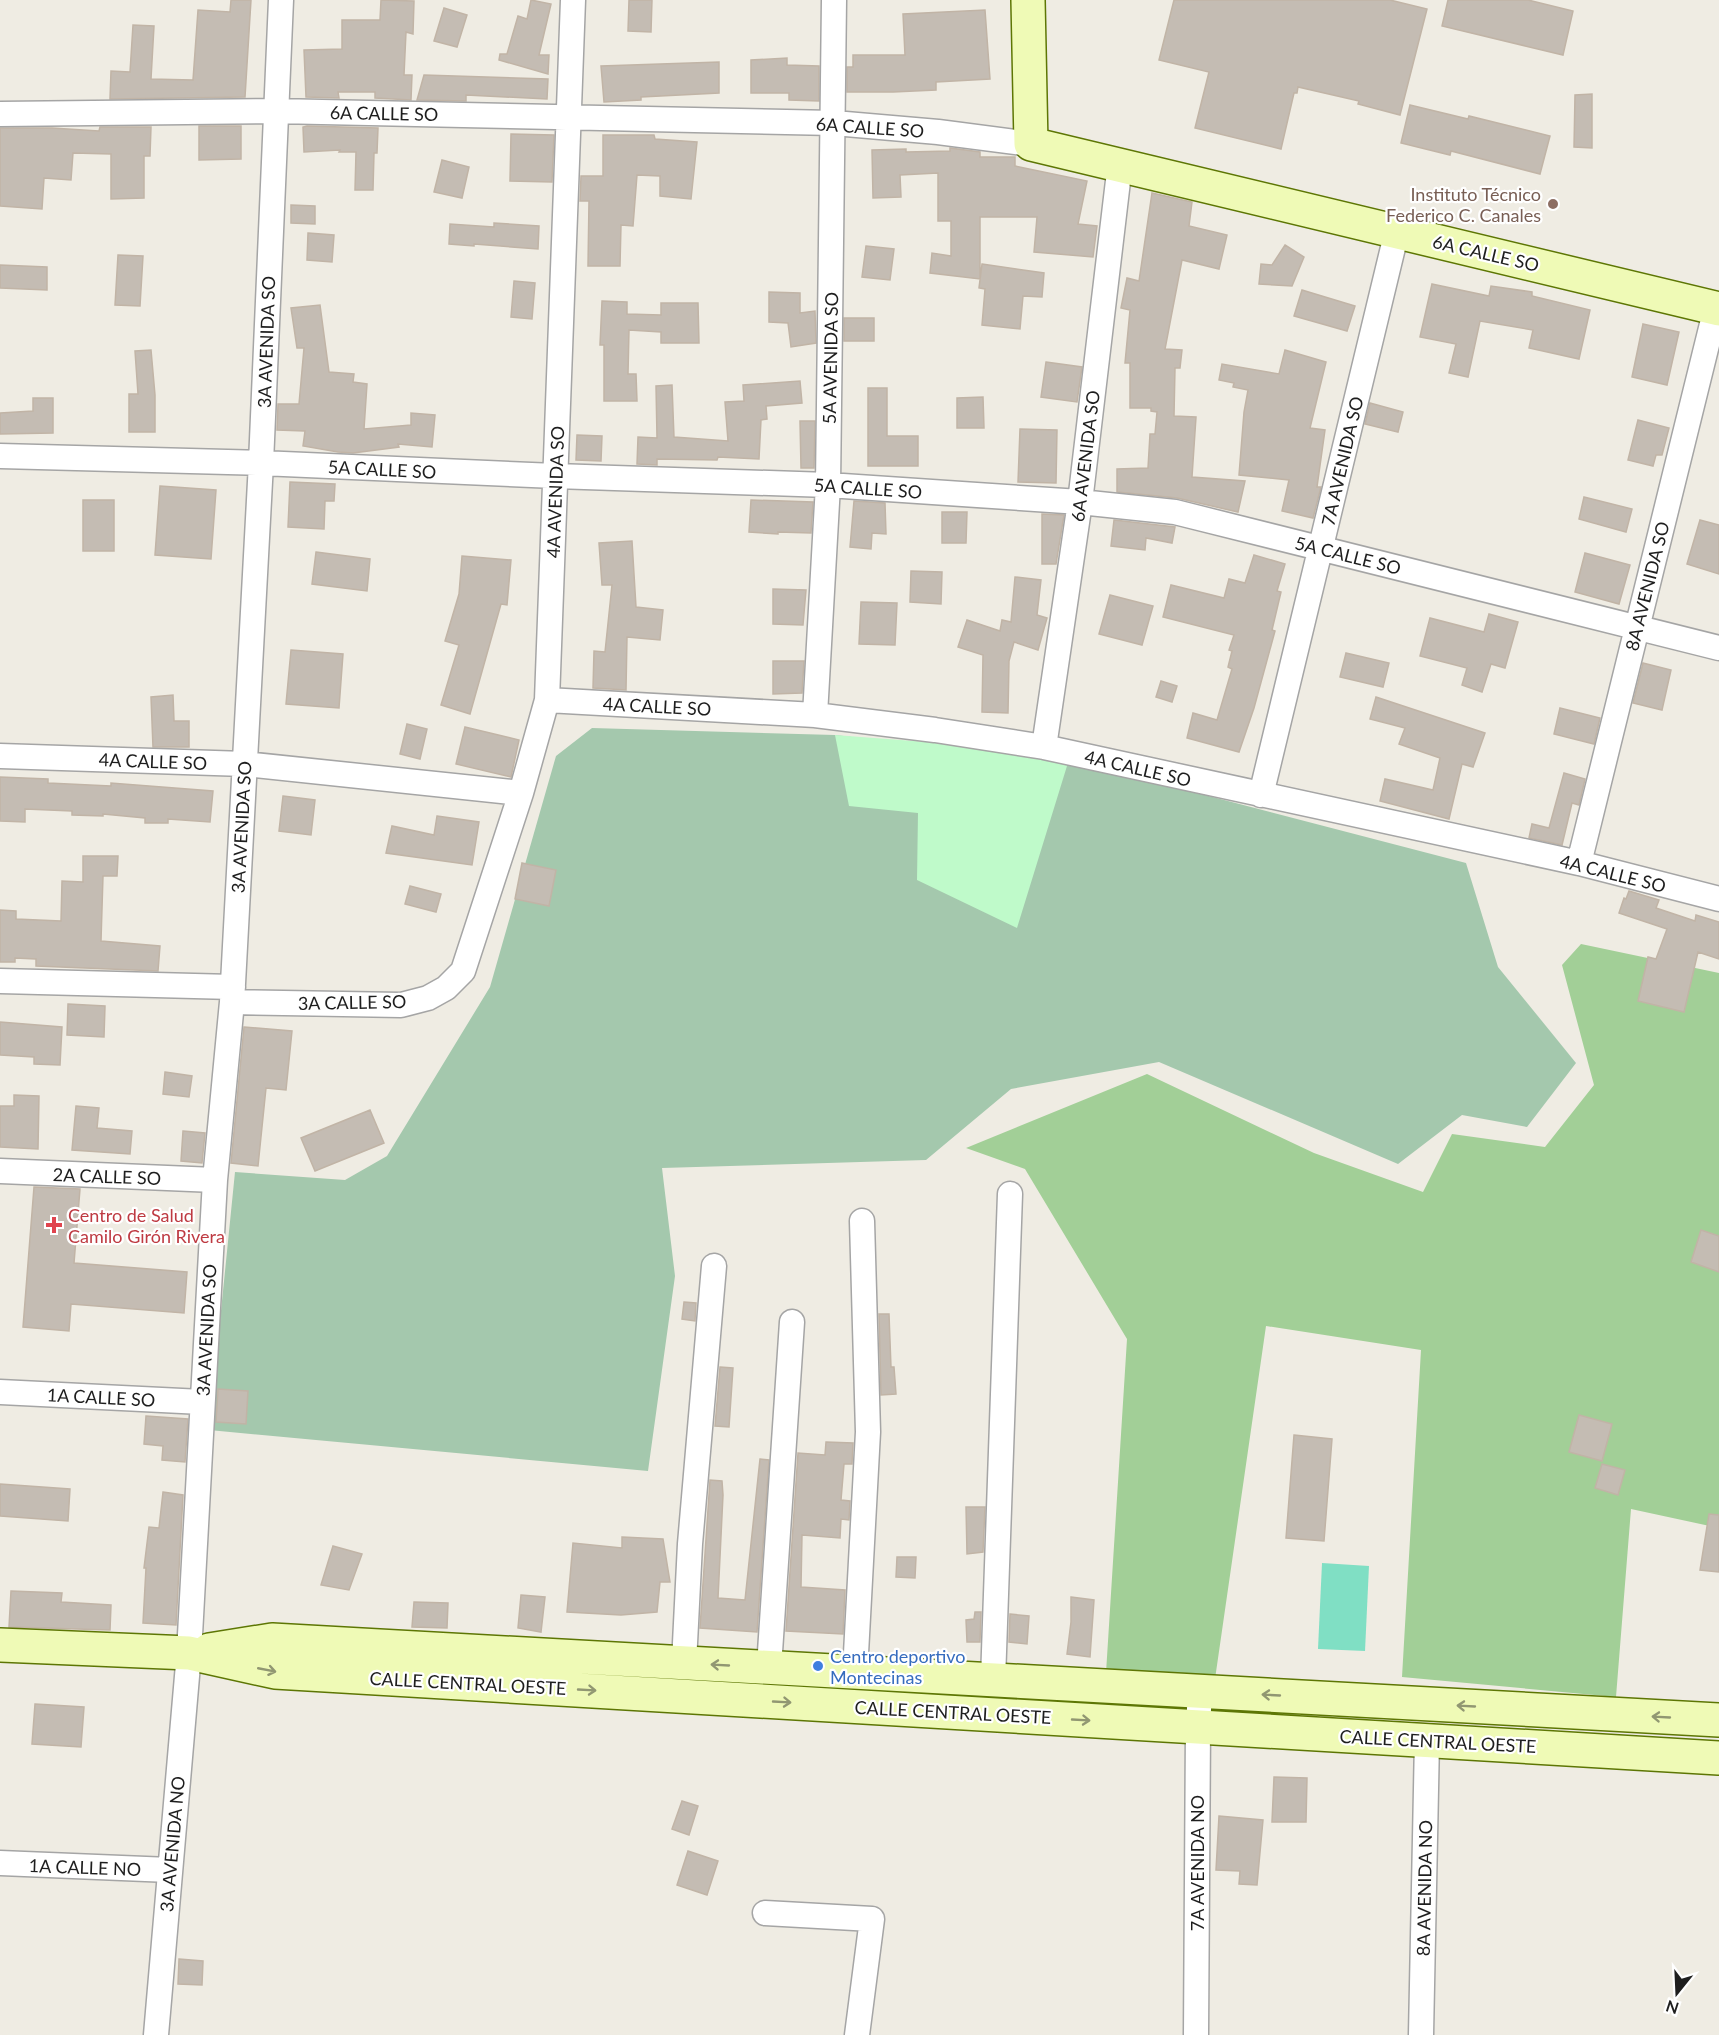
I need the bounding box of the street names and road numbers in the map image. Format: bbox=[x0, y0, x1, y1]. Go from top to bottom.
street label: 6A CALLE SO bbox=[330, 101, 438, 125]
street label: 6A CALLE SO bbox=[815, 112, 925, 142]
street label: 6A CALLE SO bbox=[1431, 230, 1541, 276]
street label: 3A AVENIDA SO bbox=[253, 276, 279, 408]
street label: 5A AVENIDA SO bbox=[818, 292, 842, 424]
street label: 6A AVENIDA SO bbox=[1066, 389, 1104, 523]
street label: 7A AVENIDA SO bbox=[1316, 394, 1368, 528]
street label: 4A AVENIDA SO bbox=[542, 426, 568, 558]
street label: 5A CALLE SO bbox=[327, 455, 437, 483]
street label: 5A CALLE SO bbox=[813, 473, 923, 503]
street label: 8A AVENIDA SO bbox=[1620, 519, 1674, 653]
street label: 5A CALLE SO bbox=[1293, 531, 1403, 579]
street label: 4A CALLE SO bbox=[602, 692, 712, 720]
street label: 4A CALLE SO bbox=[1083, 745, 1193, 791]
street label: 4A CALLE SO bbox=[98, 748, 208, 774]
street label: 3A AVENIDA SO bbox=[227, 760, 255, 894]
street label: 4A CALLE SO bbox=[1558, 849, 1668, 897]
street label: 3A CALLE SO bbox=[298, 990, 406, 1014]
street label: 2A CALLE SO bbox=[52, 1163, 162, 1189]
street label: 3A AVENIDA SO bbox=[192, 1263, 220, 1397]
street label: 1A CALLE SO bbox=[46, 1383, 156, 1411]
street label: CALLE CENTRAL OESTE bbox=[369, 1667, 567, 1699]
street label: CALLE CENTRAL OESTE bbox=[854, 1696, 1052, 1728]
street label: CALLE CENTRAL OESTE bbox=[1339, 1725, 1537, 1757]
street label: 3A AVENIDA NO bbox=[155, 1775, 189, 1913]
street label: 7A AVENIDA NO bbox=[1186, 1795, 1208, 1931]
street label: 8A AVENIDA NO bbox=[1412, 1820, 1436, 1956]
street label: 1A CALLE NO bbox=[28, 1854, 142, 1880]

